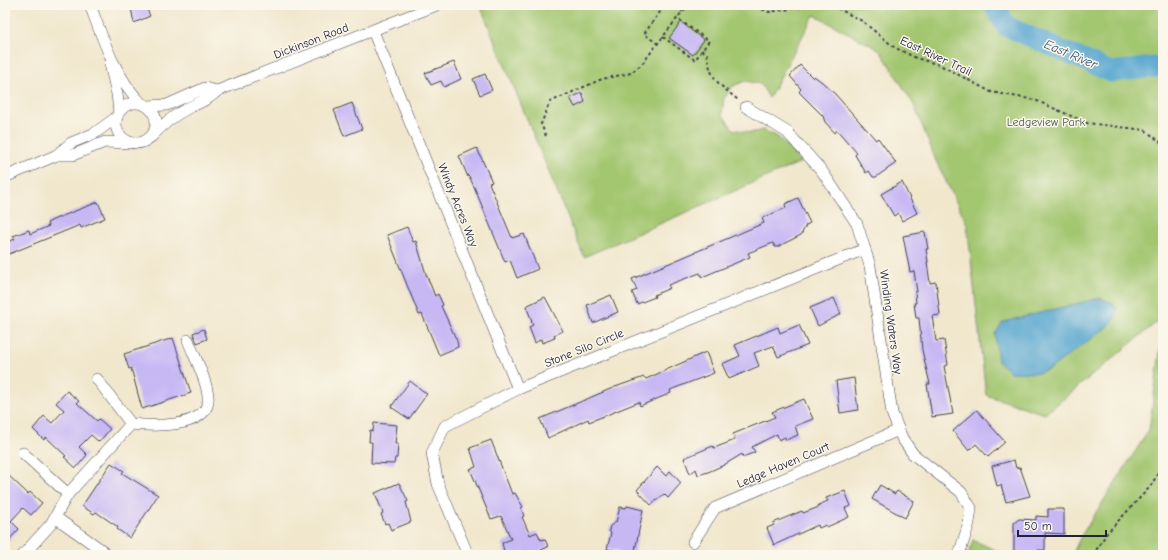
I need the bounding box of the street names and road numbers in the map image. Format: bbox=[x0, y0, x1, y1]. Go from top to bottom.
street label: Dickinson Road bbox=[272, 20, 350, 62]
street label: East River Trail bbox=[898, 33, 974, 79]
street label: Windy Acres Way bbox=[435, 161, 481, 249]
street label: Winding Waters Way bbox=[877, 269, 905, 376]
street label: Stone Silo Circle bbox=[542, 326, 626, 370]
street label: Ledge Haven Court bbox=[735, 439, 832, 491]

